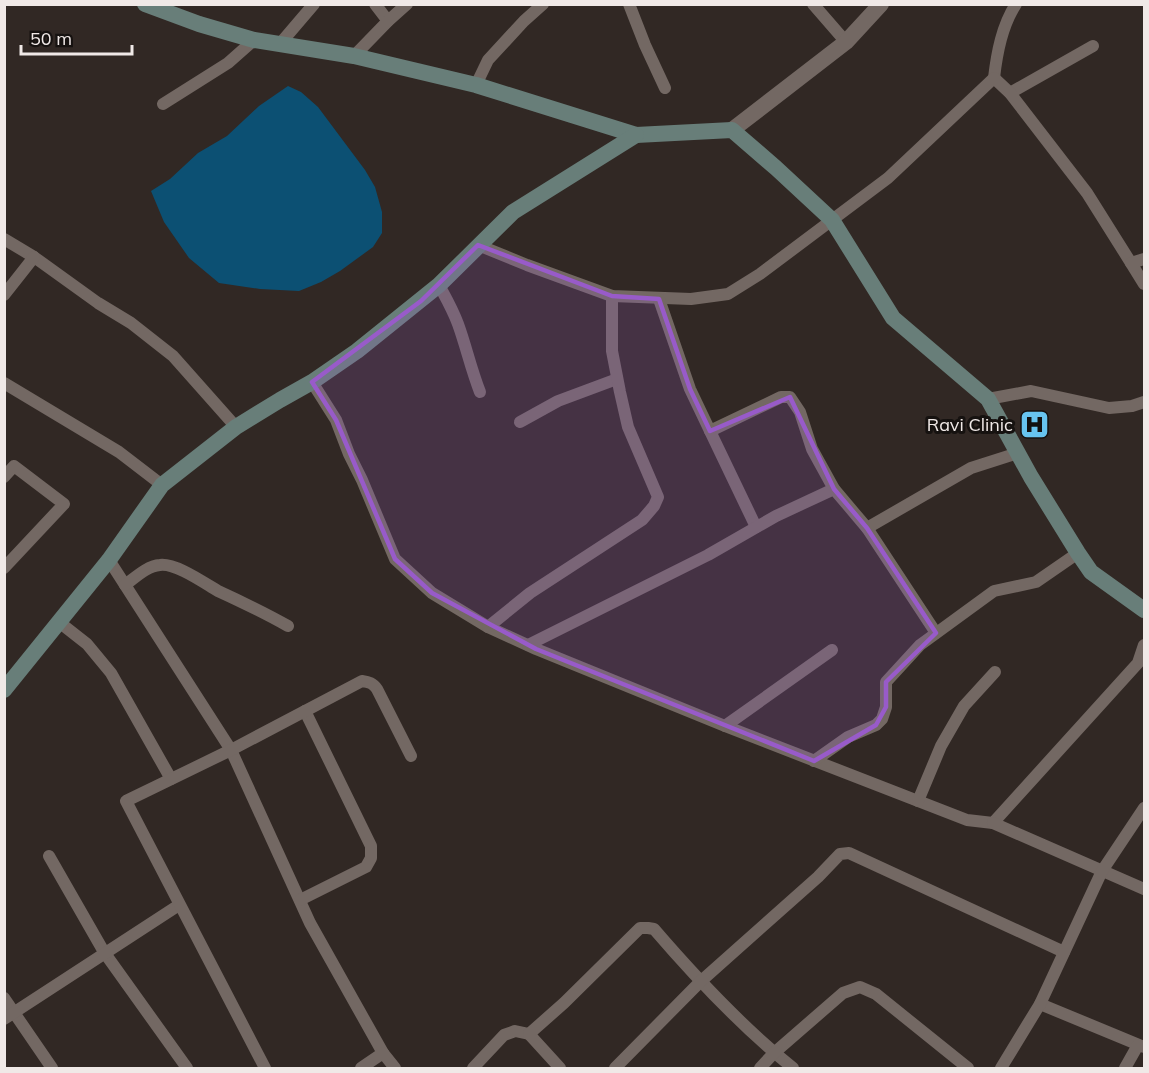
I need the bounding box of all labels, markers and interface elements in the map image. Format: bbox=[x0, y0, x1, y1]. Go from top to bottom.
scale bar bbox=[21, 18, 132, 56]
text: 50 m bbox=[30, 27, 72, 50]
hospital icon: Ravi Clinic bbox=[1018, 408, 1050, 440]
place label: Ravi Clinic bbox=[927, 413, 1013, 436]

